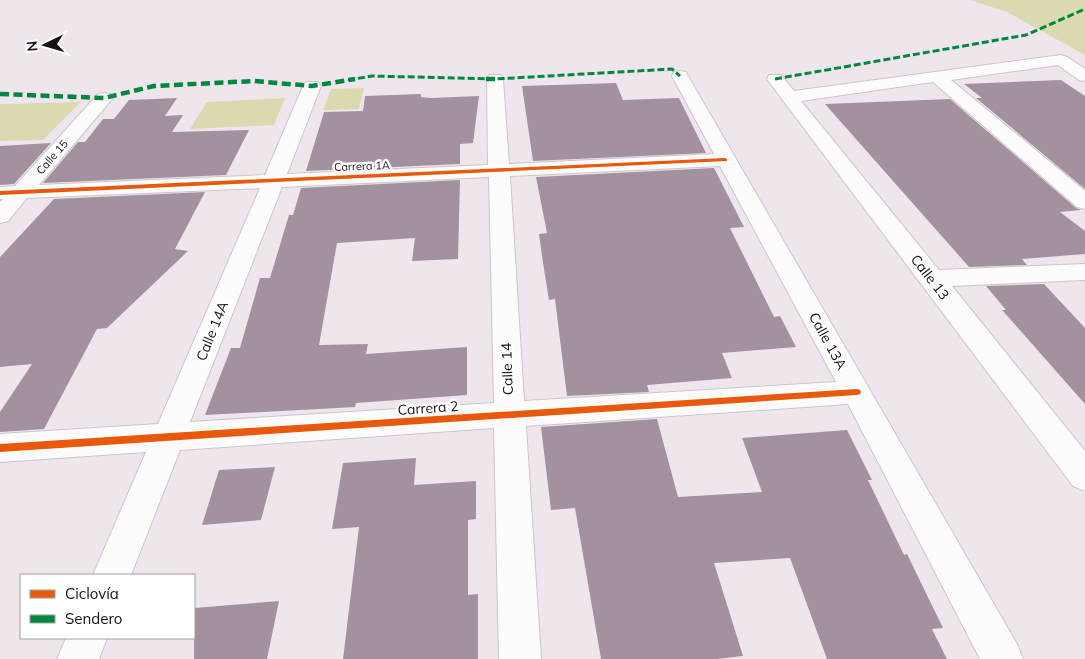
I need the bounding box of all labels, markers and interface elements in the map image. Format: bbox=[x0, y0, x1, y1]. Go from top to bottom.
north arrow bbox=[20, 20, 70, 70]
text: N bbox=[23, 40, 41, 52]
street label: Calle 15 bbox=[33, 137, 71, 177]
street label: Carrera 1A bbox=[334, 158, 390, 174]
street label: Calle 13 bbox=[907, 251, 953, 303]
street label: Calle 14A bbox=[192, 298, 232, 363]
street label: Calle 13A bbox=[805, 309, 851, 373]
street label: Calle 14 bbox=[497, 342, 517, 396]
street label: Carrera 2 bbox=[397, 397, 459, 419]
legend bbox=[20, 574, 195, 639]
text: Ciclovía bbox=[65, 584, 119, 603]
text: Sendero bbox=[65, 609, 122, 628]

